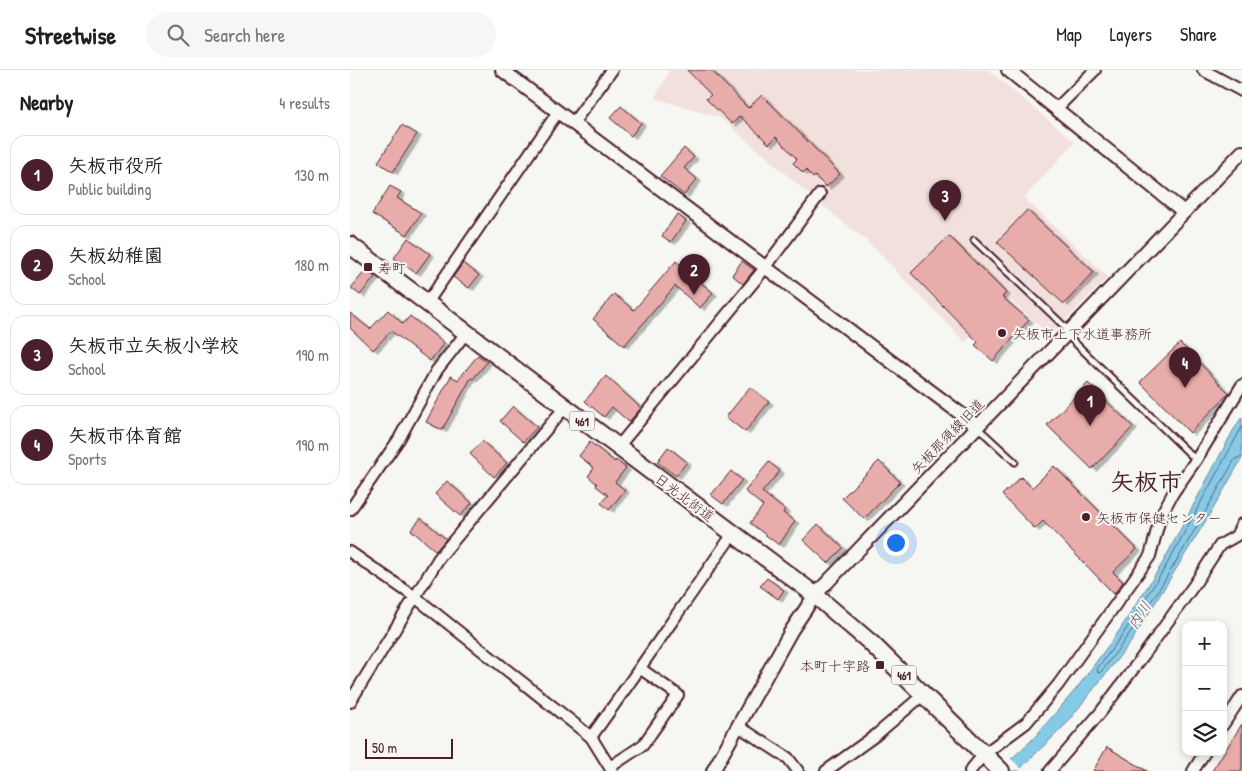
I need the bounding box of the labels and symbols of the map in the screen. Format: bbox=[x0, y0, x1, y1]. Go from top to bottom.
pin: 3 bbox=[929, 180, 961, 221]
pin: 2 bbox=[678, 254, 710, 295]
place label: 寿町 bbox=[378, 258, 406, 277]
marker: 寿町 bbox=[362, 261, 374, 273]
place label: 矢板市上下水道事務所 bbox=[1012, 324, 1152, 343]
marker: 矢板市上下水道事務所 bbox=[996, 327, 1008, 339]
pin: 4 bbox=[1169, 347, 1201, 388]
pin: 1 bbox=[1074, 385, 1106, 426]
street label: 矢板那須線旧道 bbox=[906, 394, 988, 478]
road number: 461 bbox=[570, 412, 594, 431]
district label: 矢板市 bbox=[1110, 465, 1182, 497]
street label: 日光北街道 bbox=[651, 468, 719, 526]
place label: 矢板市保健センター bbox=[1096, 508, 1221, 527]
marker: 矢板市保健センター bbox=[1080, 511, 1092, 523]
your location bbox=[883, 530, 909, 556]
water label: 内川 bbox=[1122, 597, 1156, 633]
place label: 本町十字路 bbox=[800, 656, 870, 675]
marker: 本町十字路 bbox=[874, 659, 886, 671]
road number: 461 bbox=[892, 666, 916, 684]
scale bar bbox=[365, 736, 452, 759]

